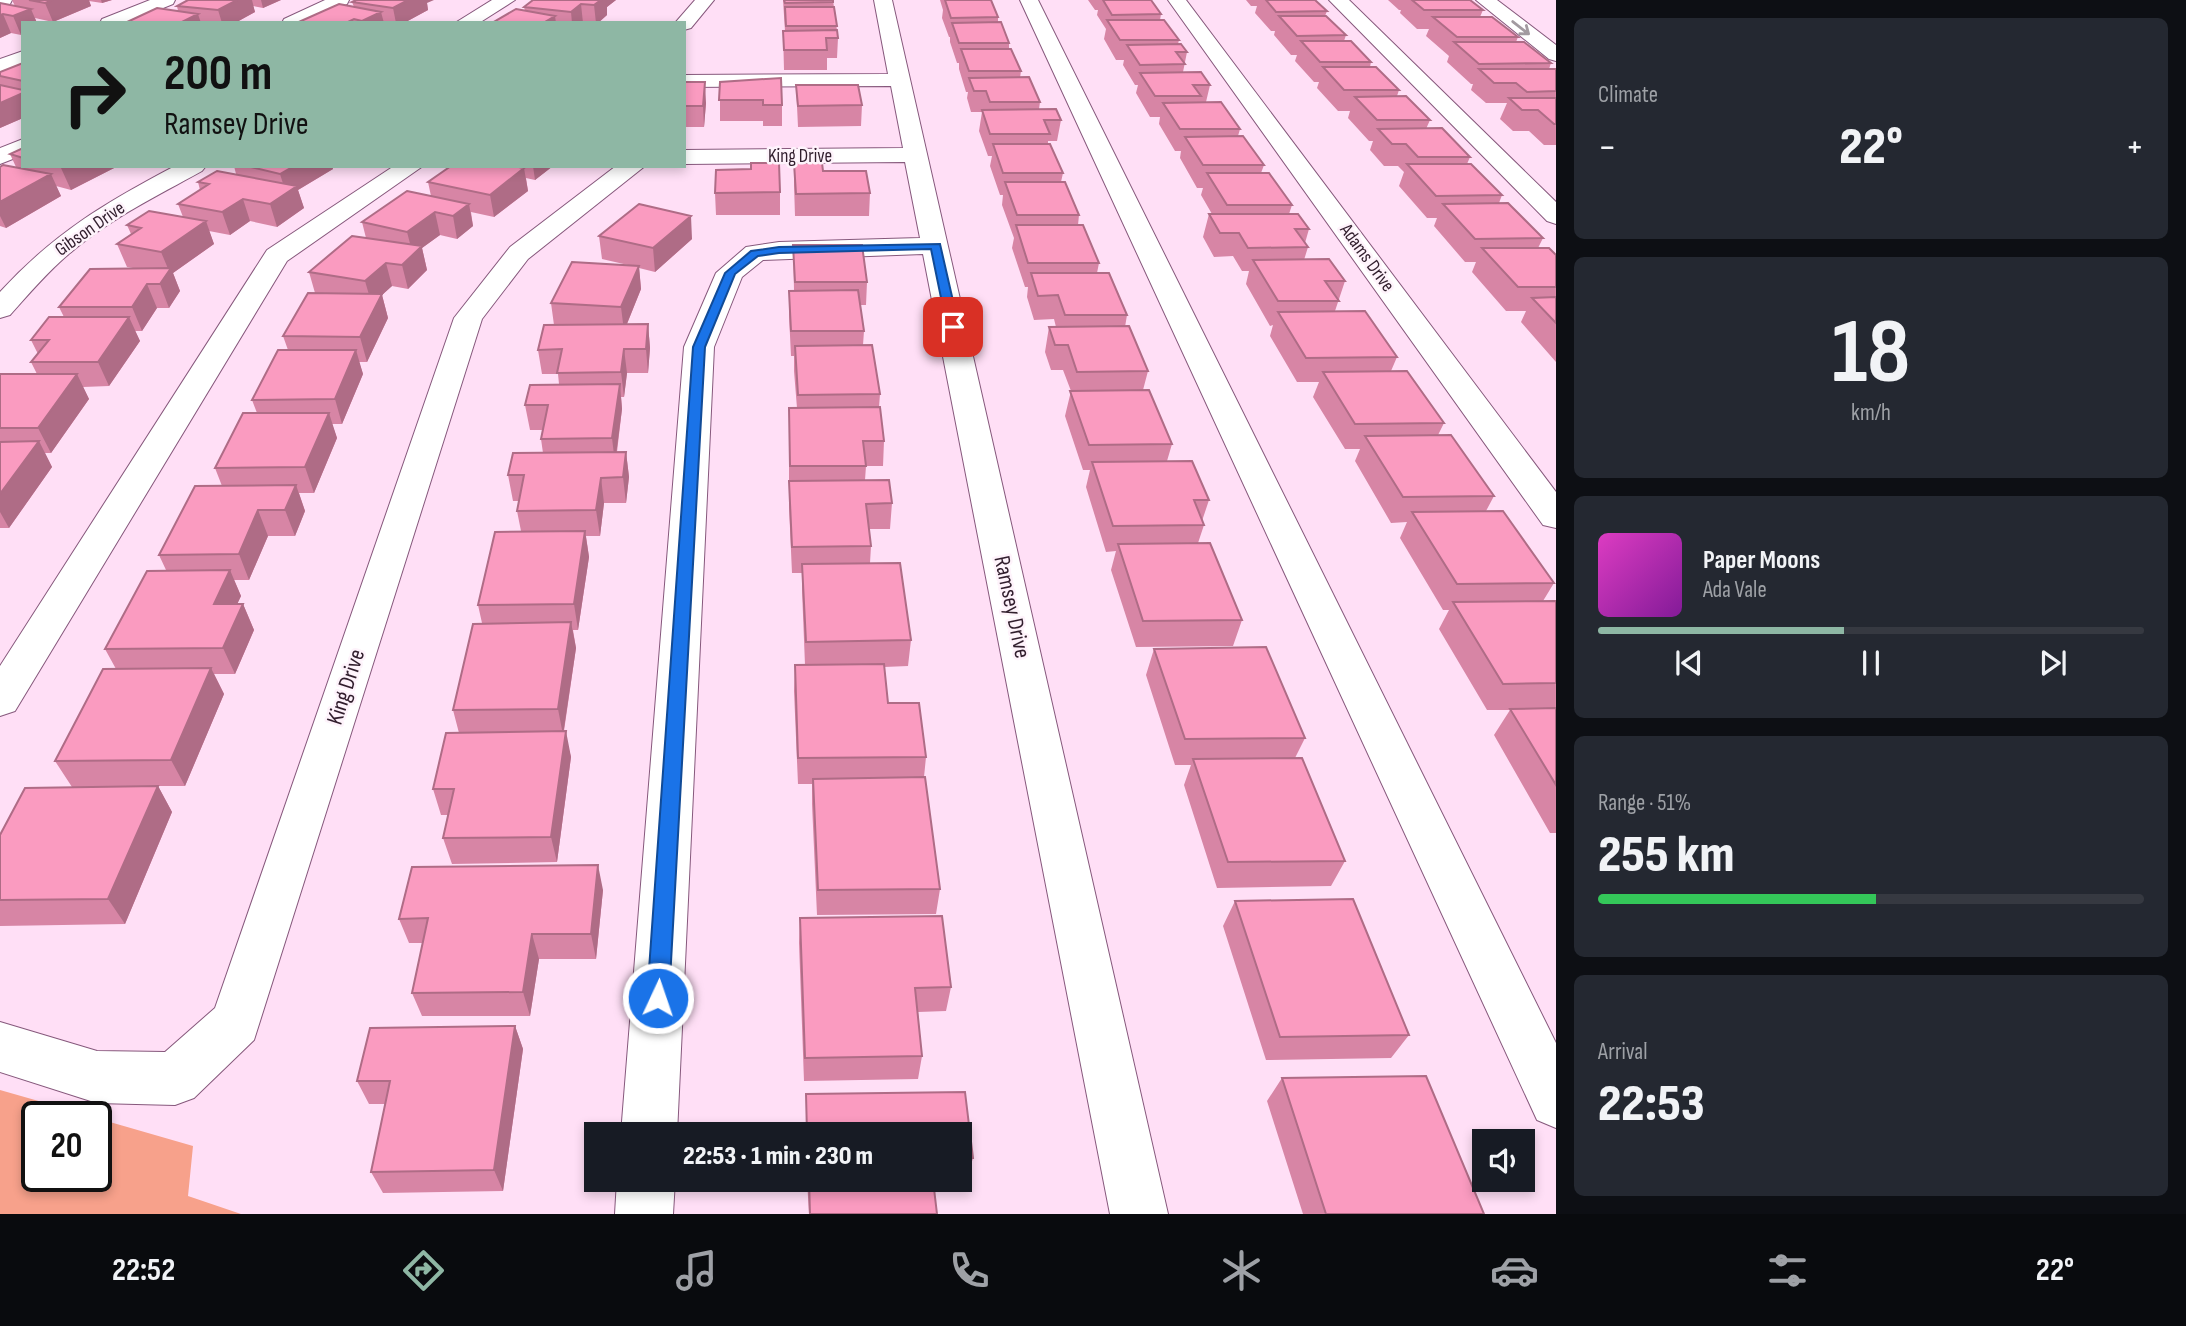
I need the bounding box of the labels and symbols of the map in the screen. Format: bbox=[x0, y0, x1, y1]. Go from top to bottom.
one-way arrow bbox=[1511, 20, 1529, 35]
street label: King Drive bbox=[768, 145, 832, 168]
street label: Gibson Drive bbox=[51, 197, 129, 261]
street label: Adams Drive bbox=[1334, 219, 1399, 296]
pin bbox=[923, 297, 983, 357]
street label: Ramsey Drive bbox=[987, 553, 1037, 661]
street label: King Drive bbox=[321, 646, 371, 728]
position arrow bbox=[621, 961, 695, 1035]
speed limit sign: 20 bbox=[21, 1101, 112, 1192]

